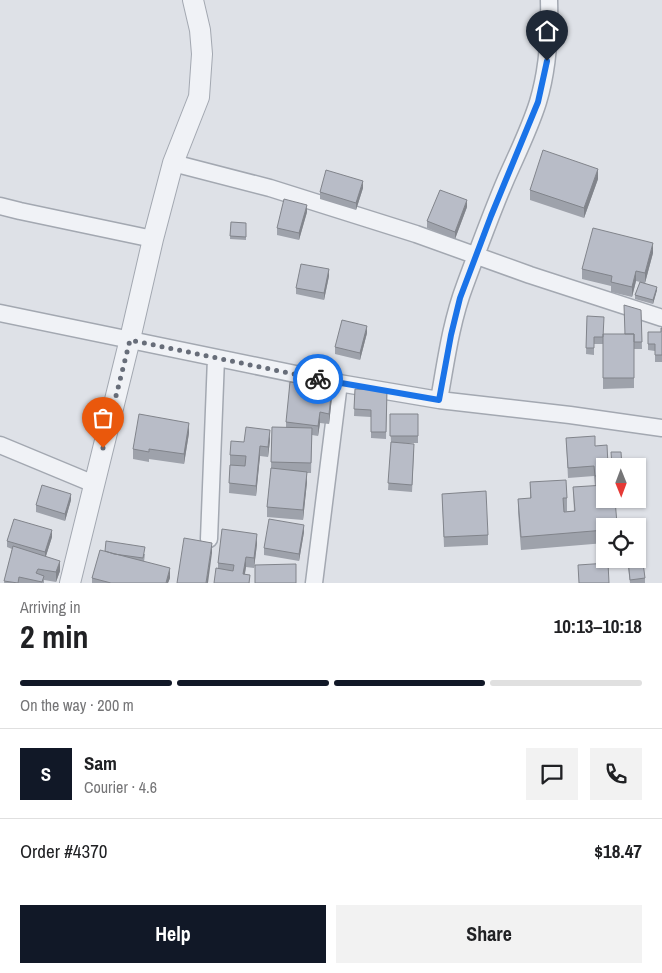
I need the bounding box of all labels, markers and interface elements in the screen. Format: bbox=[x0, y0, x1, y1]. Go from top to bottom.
pin bbox=[526, 10, 568, 61]
icon: home bbox=[533, 17, 561, 45]
courier bbox=[293, 354, 343, 404]
icon: bike bbox=[304, 365, 332, 393]
pin bbox=[82, 397, 124, 448]
icon: bag bbox=[89, 404, 117, 432]
north arrow bbox=[596, 458, 646, 508]
map controls bbox=[596, 458, 646, 568]
button: locate bbox=[596, 518, 646, 568]
text: Arriving in bbox=[20, 596, 81, 618]
text: 10:13–10:18 bbox=[554, 613, 642, 639]
text: 2 min bbox=[20, 615, 89, 658]
text: On the way · 200 m bbox=[20, 694, 134, 716]
button: chat bbox=[526, 748, 578, 800]
button: phone bbox=[590, 748, 642, 800]
text: Sam bbox=[84, 750, 117, 776]
text: S bbox=[41, 761, 51, 787]
text: Courier · 4.6 bbox=[84, 776, 157, 798]
text: Order #4370 bbox=[20, 838, 107, 864]
text: $18.47 bbox=[594, 838, 642, 864]
button: Help bbox=[20, 905, 326, 963]
button: Share bbox=[336, 905, 642, 963]

